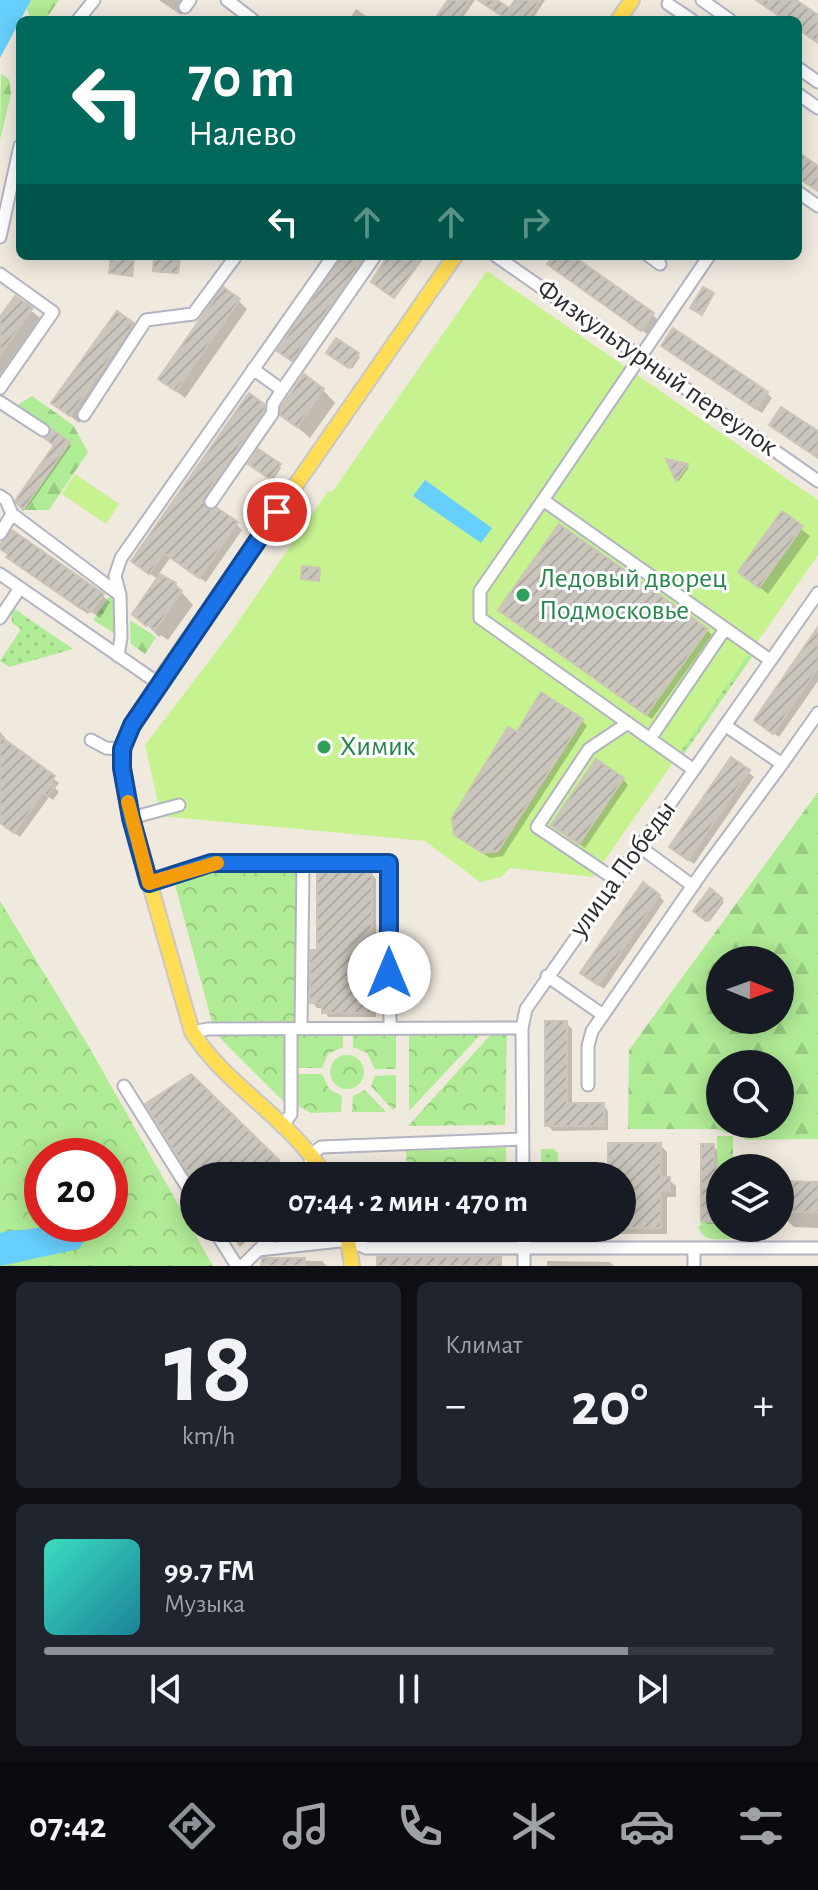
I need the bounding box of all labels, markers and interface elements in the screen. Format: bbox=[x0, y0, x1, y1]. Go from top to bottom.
icon: left bbox=[56, 48, 160, 152]
text: 70 m bbox=[188, 51, 295, 107]
text: Налево bbox=[188, 116, 297, 152]
icon: left bbox=[261, 200, 305, 244]
icon: ahead bbox=[345, 200, 389, 244]
icon: ahead bbox=[429, 200, 473, 244]
icon: right bbox=[513, 200, 557, 244]
street label: Физкультурный переулок bbox=[532, 274, 783, 462]
pin bbox=[243, 478, 311, 546]
icon: arrive bbox=[255, 490, 299, 534]
place label: Ледовый дворец Подмосковье bbox=[539, 565, 727, 625]
marker: Ледовый дворец Подмосковье bbox=[514, 586, 532, 604]
place label: Химик bbox=[340, 733, 415, 761]
marker: Химик bbox=[315, 738, 333, 756]
street label: улица Победы bbox=[564, 796, 682, 943]
position arrow bbox=[347, 931, 431, 1015]
north arrow bbox=[706, 946, 794, 1034]
map controls bbox=[706, 946, 794, 1242]
button: search bbox=[706, 1050, 794, 1138]
speed limit sign: 20 bbox=[24, 1138, 128, 1242]
button: layers bbox=[706, 1154, 794, 1242]
text: 07:44 · 2 мин · 470 m bbox=[288, 1187, 528, 1217]
text: 18 bbox=[164, 1317, 253, 1421]
text: Климат bbox=[445, 1332, 522, 1358]
text: 20° bbox=[571, 1376, 648, 1436]
text: − bbox=[445, 1384, 466, 1428]
text: + bbox=[753, 1384, 774, 1428]
text: km/h bbox=[182, 1423, 235, 1449]
text: 99.7 FM bbox=[164, 1556, 255, 1586]
text: Музыка bbox=[164, 1591, 245, 1617]
icon: previous bbox=[144, 1667, 188, 1711]
icon: pause bbox=[387, 1667, 431, 1711]
icon: next bbox=[630, 1667, 674, 1711]
icon: directions bbox=[164, 1798, 220, 1854]
icon: music bbox=[278, 1798, 334, 1854]
icon: phone bbox=[392, 1798, 448, 1854]
icon: climate bbox=[506, 1798, 562, 1854]
icon: car bbox=[619, 1798, 675, 1854]
icon: filters bbox=[733, 1798, 789, 1854]
text: 07:42 bbox=[29, 1808, 107, 1844]

